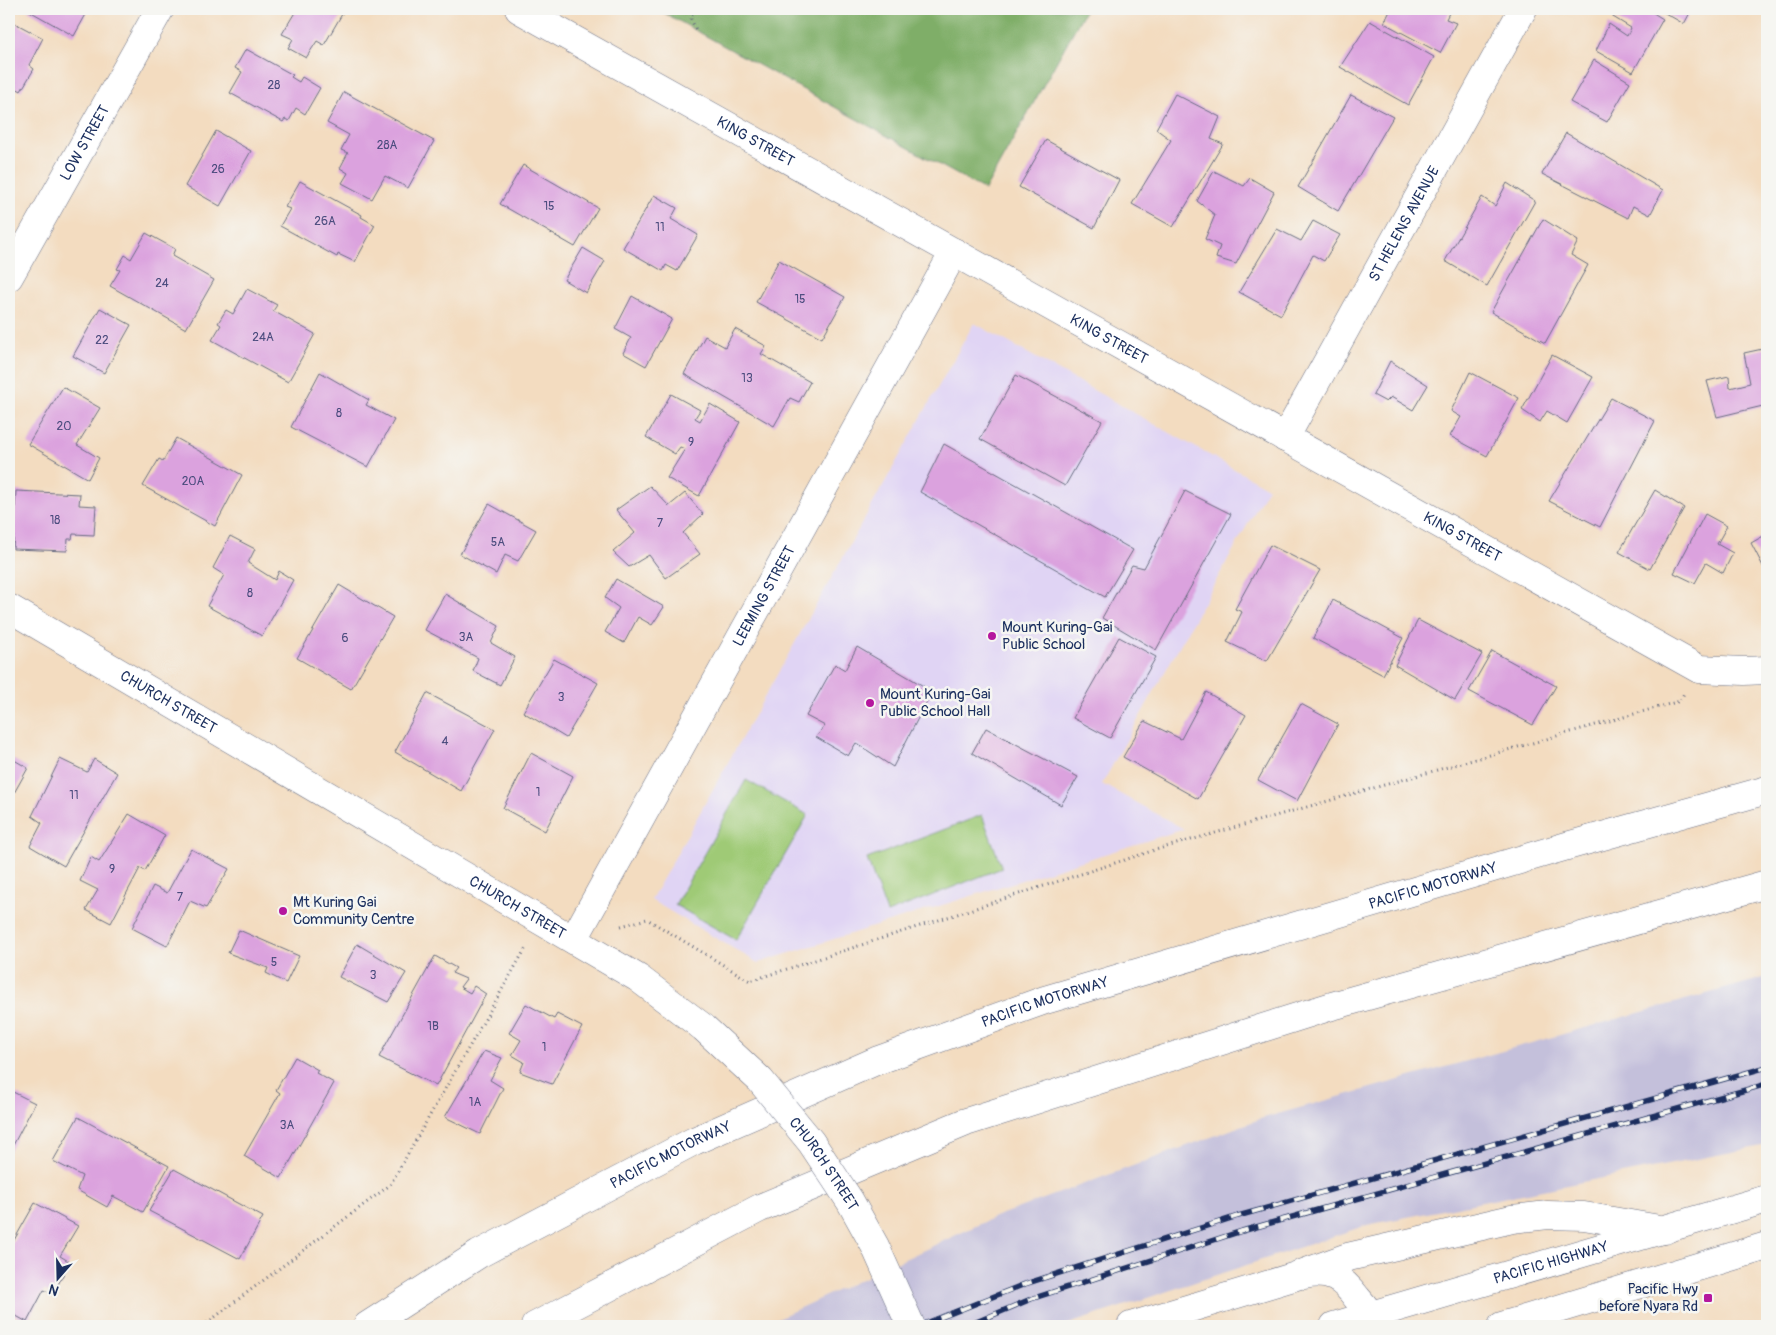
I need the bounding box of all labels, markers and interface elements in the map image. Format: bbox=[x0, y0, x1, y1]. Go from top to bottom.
house number: 28 bbox=[268, 78, 280, 93]
street label: LOW STREET bbox=[56, 102, 114, 184]
street label: KING STREET bbox=[713, 112, 798, 171]
house number: 28A bbox=[377, 138, 397, 153]
house number: 26 bbox=[211, 162, 225, 177]
street label: ST HELENS AVENUE bbox=[1365, 163, 1444, 285]
house number: 15 bbox=[543, 199, 555, 214]
house number: 26A bbox=[314, 214, 336, 229]
house number: 11 bbox=[655, 220, 665, 235]
house number: 24 bbox=[155, 276, 169, 291]
house number: 15 bbox=[794, 292, 806, 307]
street label: KING STREET bbox=[1066, 310, 1151, 369]
house number: 24A bbox=[252, 330, 274, 345]
house number: 22 bbox=[95, 333, 109, 348]
house number: 13 bbox=[741, 371, 753, 386]
house number: 8 bbox=[336, 406, 342, 421]
house number: 20 bbox=[57, 419, 71, 434]
house number: 9 bbox=[688, 435, 694, 450]
house number: 20A bbox=[182, 474, 205, 489]
street label: KING STREET bbox=[1420, 508, 1505, 566]
house number: 18 bbox=[50, 513, 60, 528]
house number: 7 bbox=[657, 516, 664, 531]
house number: 5A bbox=[491, 535, 505, 550]
street label: LEEMING STREET bbox=[729, 543, 800, 650]
house number: 8 bbox=[247, 586, 253, 601]
place label: Mount Kuring-Gai Public School bbox=[1002, 618, 1113, 654]
house number: 3A bbox=[459, 630, 473, 645]
marker: Mount Kuring-Gai Public School bbox=[986, 630, 998, 642]
house number: 6 bbox=[342, 631, 349, 646]
street label: CHURCH STREET bbox=[116, 666, 220, 738]
place label: Mount Kuring-Gai Public School Hall bbox=[880, 685, 991, 721]
house number: 3 bbox=[558, 690, 565, 705]
marker: Mount Kuring-Gai Public School Hall bbox=[864, 697, 876, 709]
house number: 4 bbox=[442, 734, 449, 749]
house number: 1 bbox=[536, 785, 540, 800]
house number: 11 bbox=[69, 788, 79, 803]
street label: PACIFIC MOTORWAY bbox=[1367, 858, 1500, 914]
house number: 9 bbox=[109, 862, 115, 877]
street label: CHURCH STREET bbox=[465, 872, 569, 943]
house number: 7 bbox=[177, 890, 184, 905]
place label: Mt Kuring Gai Community Centre bbox=[293, 893, 415, 929]
marker: Mt Kuring Gai Community Centre bbox=[277, 905, 289, 917]
house number: 5 bbox=[271, 955, 277, 970]
house number: 3 bbox=[370, 968, 377, 983]
street label: PACIFIC MOTORWAY bbox=[979, 973, 1111, 1032]
house number: 1B bbox=[427, 1019, 439, 1034]
house number: 1 bbox=[542, 1040, 546, 1055]
house number: 1A bbox=[469, 1095, 481, 1110]
street label: CHURCH STREET bbox=[785, 1114, 862, 1214]
street label: PACIFIC MOTORWAY bbox=[607, 1117, 734, 1193]
house number: 3A bbox=[280, 1118, 294, 1133]
street label: PACIFIC HIGHWAY bbox=[1491, 1237, 1611, 1289]
north arrow bbox=[32, 1252, 82, 1302]
text: N bbox=[46, 1280, 61, 1299]
place label: Pacific Hwy before Nyara Rd bbox=[1599, 1280, 1699, 1316]
marker: Pacific Hwy before Nyara Rd bbox=[1702, 1292, 1714, 1304]

